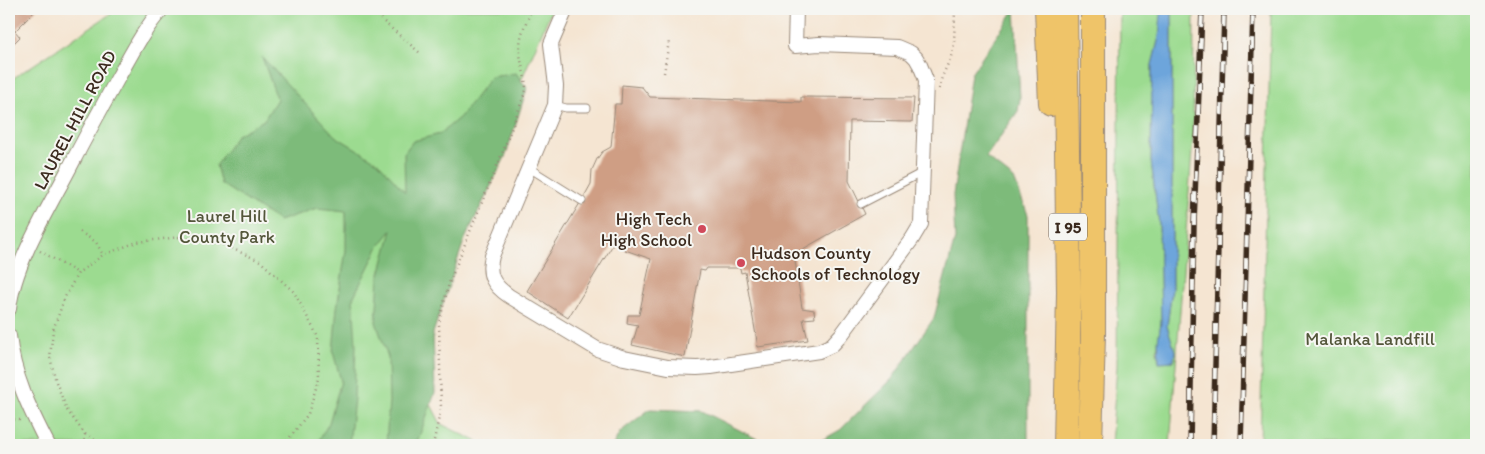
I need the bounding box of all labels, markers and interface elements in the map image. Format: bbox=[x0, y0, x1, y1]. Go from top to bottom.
street label: LAUREL HILL ROAD bbox=[29, 46, 121, 194]
park label: Laurel Hill County Park bbox=[179, 205, 275, 248]
place label: High Tech High School bbox=[601, 208, 692, 251]
road number: I 95 bbox=[1049, 213, 1087, 240]
marker: High Tech High School bbox=[696, 223, 708, 235]
place label: Hudson County Schools of Technology bbox=[751, 242, 920, 285]
marker: Hudson County Schools of Technology bbox=[735, 257, 747, 269]
park label: Malanka Landfill bbox=[1305, 328, 1435, 350]

